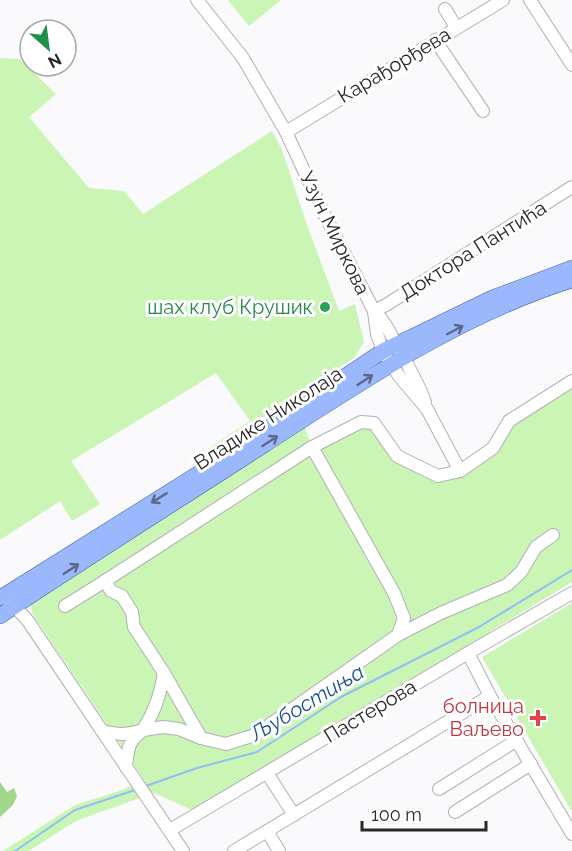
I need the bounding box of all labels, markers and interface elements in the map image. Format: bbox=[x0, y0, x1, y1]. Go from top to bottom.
north arrow bbox=[18, 18, 78, 78]
street label: Карађорђева bbox=[333, 22, 455, 108]
text: N bbox=[45, 50, 65, 72]
street label: Узун Миркова bbox=[295, 167, 375, 299]
street label: Доктора Пантића bbox=[395, 195, 551, 305]
place label: шах клуб Крушик bbox=[147, 295, 313, 319]
marker: шах клуб Крушик bbox=[318, 300, 332, 314]
one-way arrow bbox=[446, 324, 463, 336]
street label: Владике Николаја bbox=[189, 361, 347, 475]
one-way arrow bbox=[356, 374, 373, 387]
one-way arrow bbox=[262, 435, 278, 447]
one-way arrow bbox=[151, 493, 168, 505]
one-way arrow bbox=[62, 563, 79, 575]
water label: Љубостиња bbox=[244, 659, 368, 747]
street label: Пастерова bbox=[320, 674, 420, 748]
place label: болница Ваљево bbox=[443, 694, 524, 741]
marker: болница Ваљево bbox=[529, 709, 547, 727]
scale bar bbox=[362, 794, 486, 832]
text: 100 m bbox=[371, 804, 422, 825]

